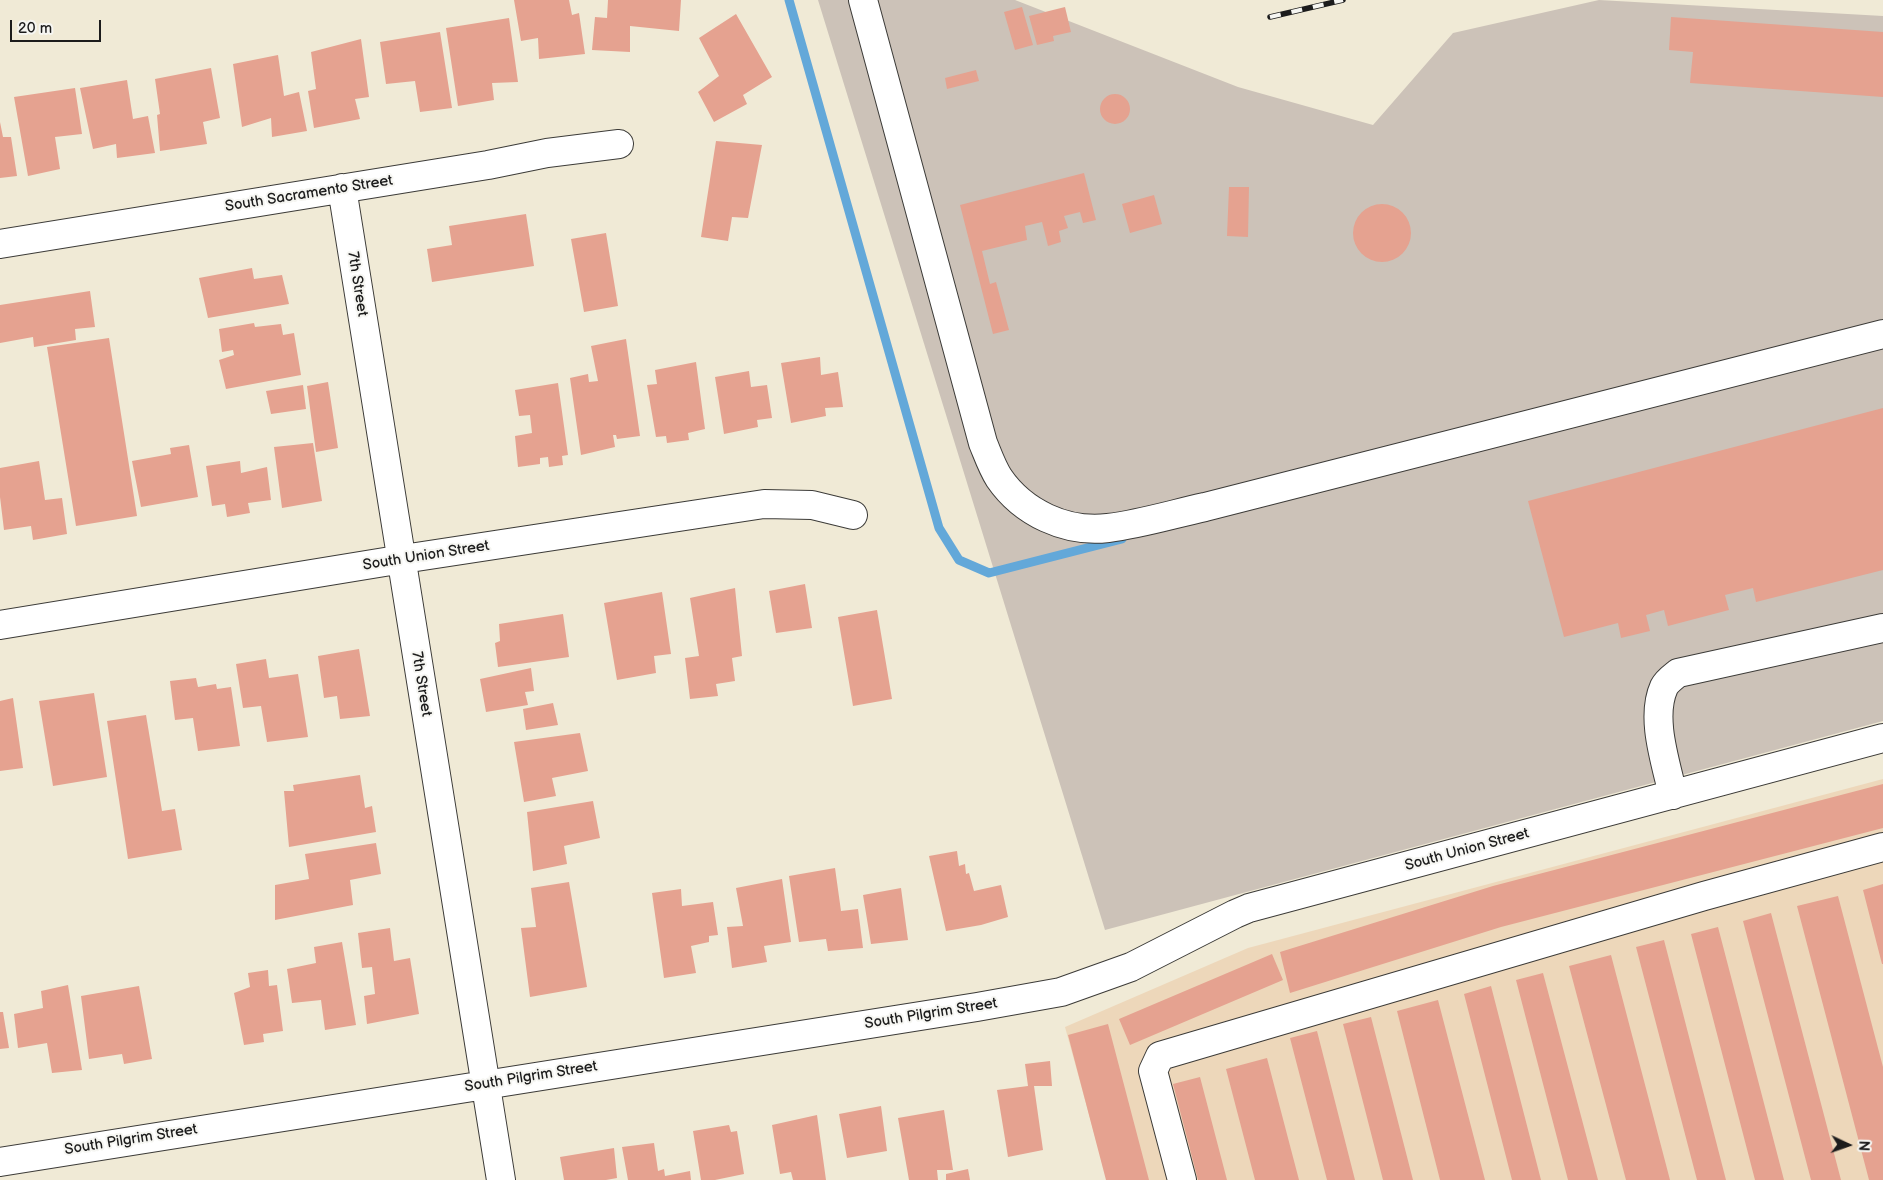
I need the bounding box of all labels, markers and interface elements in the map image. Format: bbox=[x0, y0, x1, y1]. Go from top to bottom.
scale bar bbox=[12, 10, 104, 42]
text: 20 m bbox=[18, 19, 52, 38]
street label: South Sacramento Street bbox=[224, 172, 394, 216]
street label: 7th Street bbox=[343, 250, 371, 318]
street label: South Union Street bbox=[361, 537, 491, 575]
street label: 7th Street bbox=[407, 650, 435, 718]
street label: South Union Street bbox=[1403, 825, 1531, 875]
street label: South Pilgrim Street bbox=[863, 995, 999, 1033]
street label: South Pilgrim Street bbox=[463, 1058, 599, 1096]
north arrow bbox=[1823, 1120, 1873, 1170]
street label: South Pilgrim Street bbox=[63, 1121, 199, 1159]
text: N bbox=[1855, 1140, 1872, 1151]

